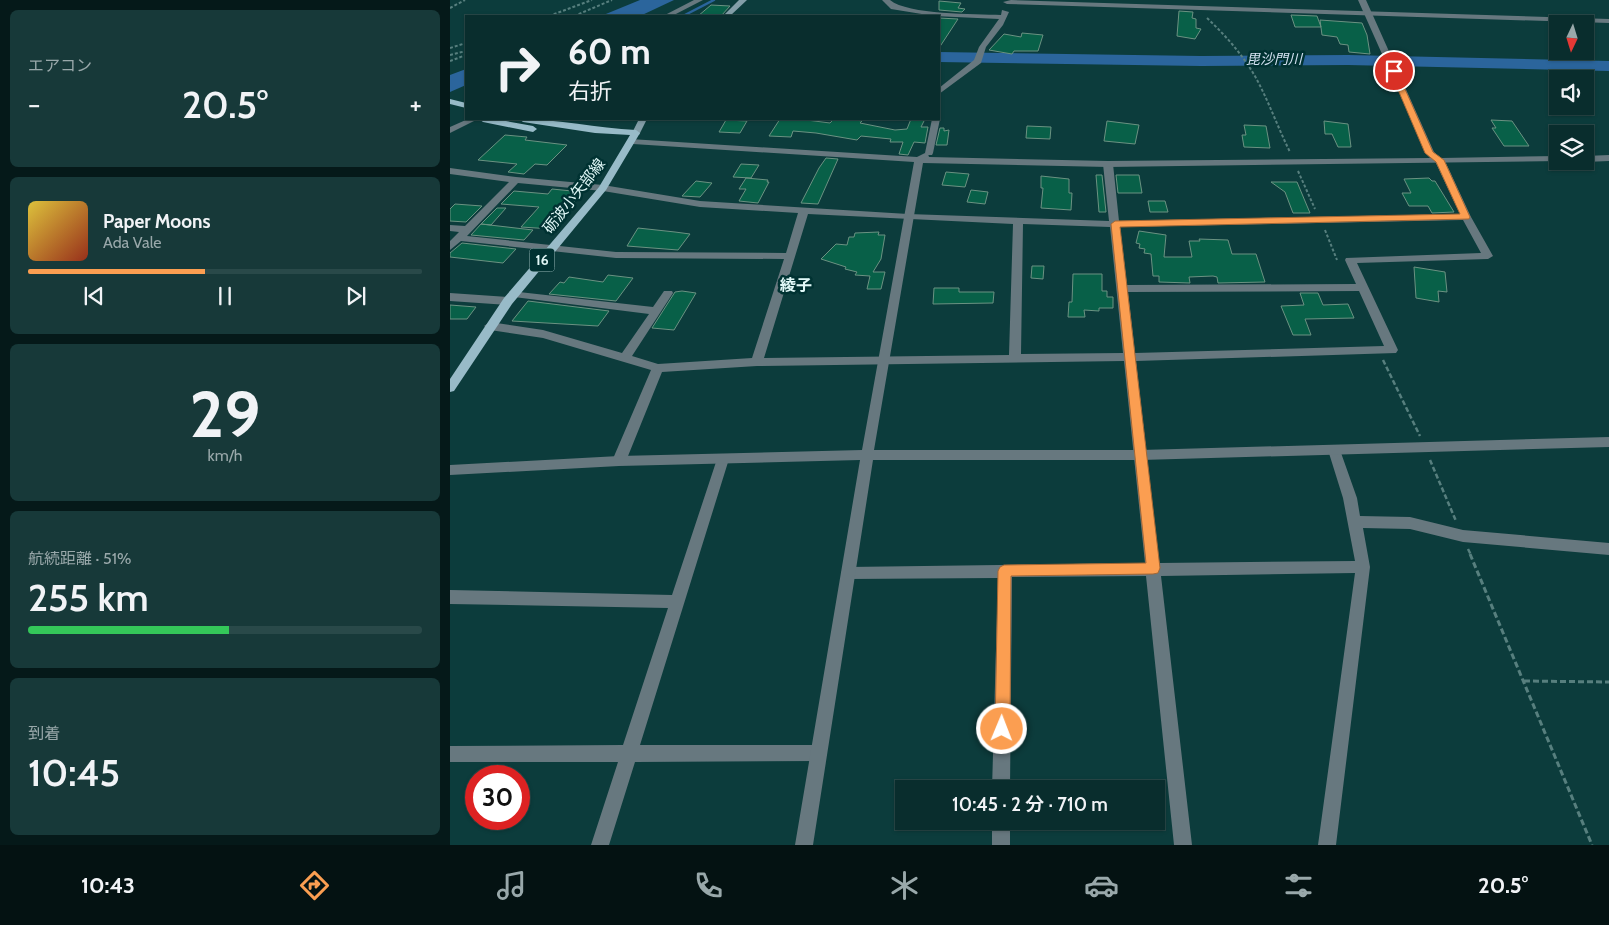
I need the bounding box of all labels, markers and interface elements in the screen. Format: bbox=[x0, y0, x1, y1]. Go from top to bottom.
north arrow bbox=[1549, 15, 1594, 60]
map controls bbox=[1549, 15, 1594, 170]
text: 60 m bbox=[568, 30, 651, 73]
icon: right bbox=[485, 35, 550, 100]
water label: 毘沙門川 bbox=[1246, 50, 1304, 68]
pin bbox=[1373, 50, 1415, 92]
text: エアコン bbox=[28, 56, 92, 75]
icon: arrive bbox=[1380, 57, 1408, 85]
button: sound bbox=[1549, 70, 1594, 115]
text: 右折 bbox=[568, 78, 612, 105]
text: 20.5° bbox=[182, 81, 268, 128]
text: − bbox=[28, 87, 40, 121]
text: + bbox=[410, 87, 422, 121]
button: layers bbox=[1549, 125, 1594, 170]
street label: 砺波小矢部線 bbox=[539, 155, 609, 237]
text: Paper Moons bbox=[103, 210, 211, 233]
text: Ada Vale bbox=[103, 233, 162, 252]
road number: 16 bbox=[530, 248, 554, 272]
district label: 綾子 bbox=[780, 276, 812, 295]
icon: previous bbox=[80, 282, 108, 310]
icon: pause bbox=[211, 282, 239, 310]
icon: next bbox=[342, 282, 370, 310]
text: 29 bbox=[190, 374, 260, 453]
text: km/h bbox=[207, 446, 243, 465]
text: 航続距離 · 51% bbox=[28, 549, 131, 568]
text: 255 km bbox=[28, 574, 149, 621]
position arrow bbox=[975, 702, 1027, 754]
text: 到着 bbox=[28, 724, 60, 743]
text: 10:45 bbox=[28, 749, 120, 796]
speed limit sign: 30 bbox=[465, 765, 530, 830]
text: 10:45 · 2 分 · 710 m bbox=[952, 793, 1108, 816]
icon: directions bbox=[297, 868, 332, 903]
icon: music bbox=[494, 868, 529, 903]
icon: phone bbox=[691, 868, 726, 903]
icon: climate bbox=[887, 868, 922, 903]
icon: car bbox=[1084, 868, 1119, 903]
icon: filters bbox=[1281, 868, 1316, 903]
text: 10:43 bbox=[81, 872, 135, 899]
text: 20.5° bbox=[1478, 872, 1528, 899]

